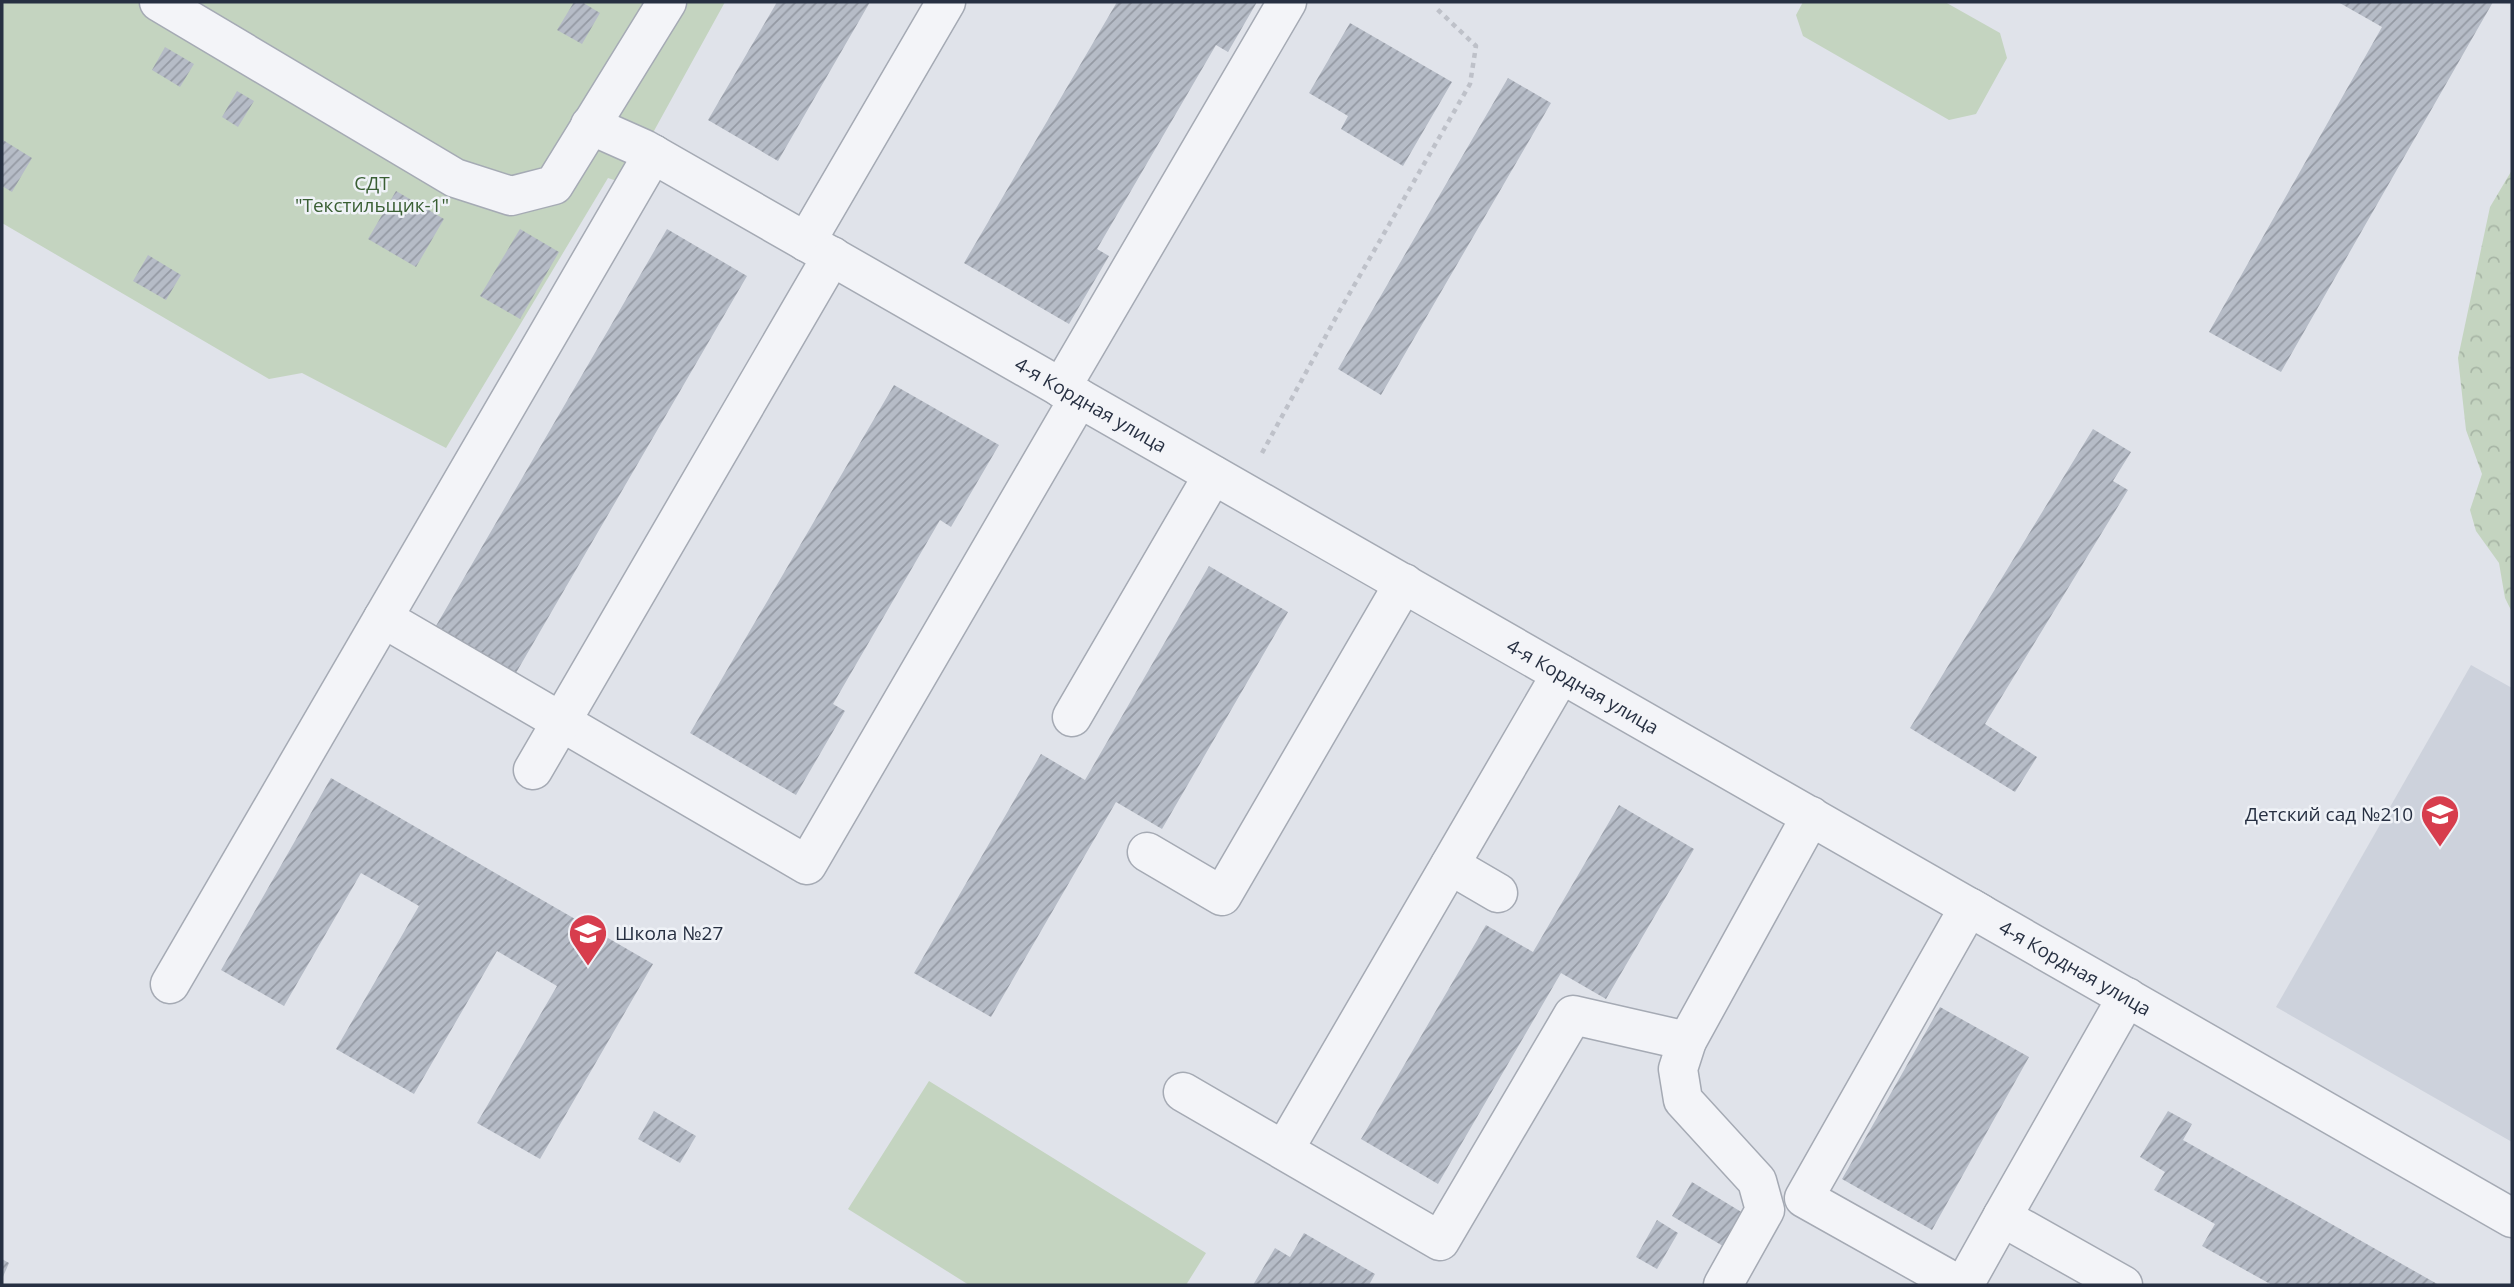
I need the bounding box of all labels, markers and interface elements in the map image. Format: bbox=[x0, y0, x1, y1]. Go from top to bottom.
park label: СДТ "Текстильщик-1" bbox=[295, 170, 449, 218]
street label: 4-я Кордная улица bbox=[1010, 351, 1172, 459]
street label: 4-я Кордная улица bbox=[1502, 633, 1664, 740]
school or university icon: Детский сад №210 bbox=[2419, 793, 2461, 848]
place label: Детский сад №210 bbox=[2245, 801, 2413, 827]
school or university icon: Школа №27 bbox=[567, 912, 609, 967]
street label: 4-я Кордная улица bbox=[1994, 914, 2156, 1022]
place label: Школа №27 bbox=[615, 920, 723, 946]

